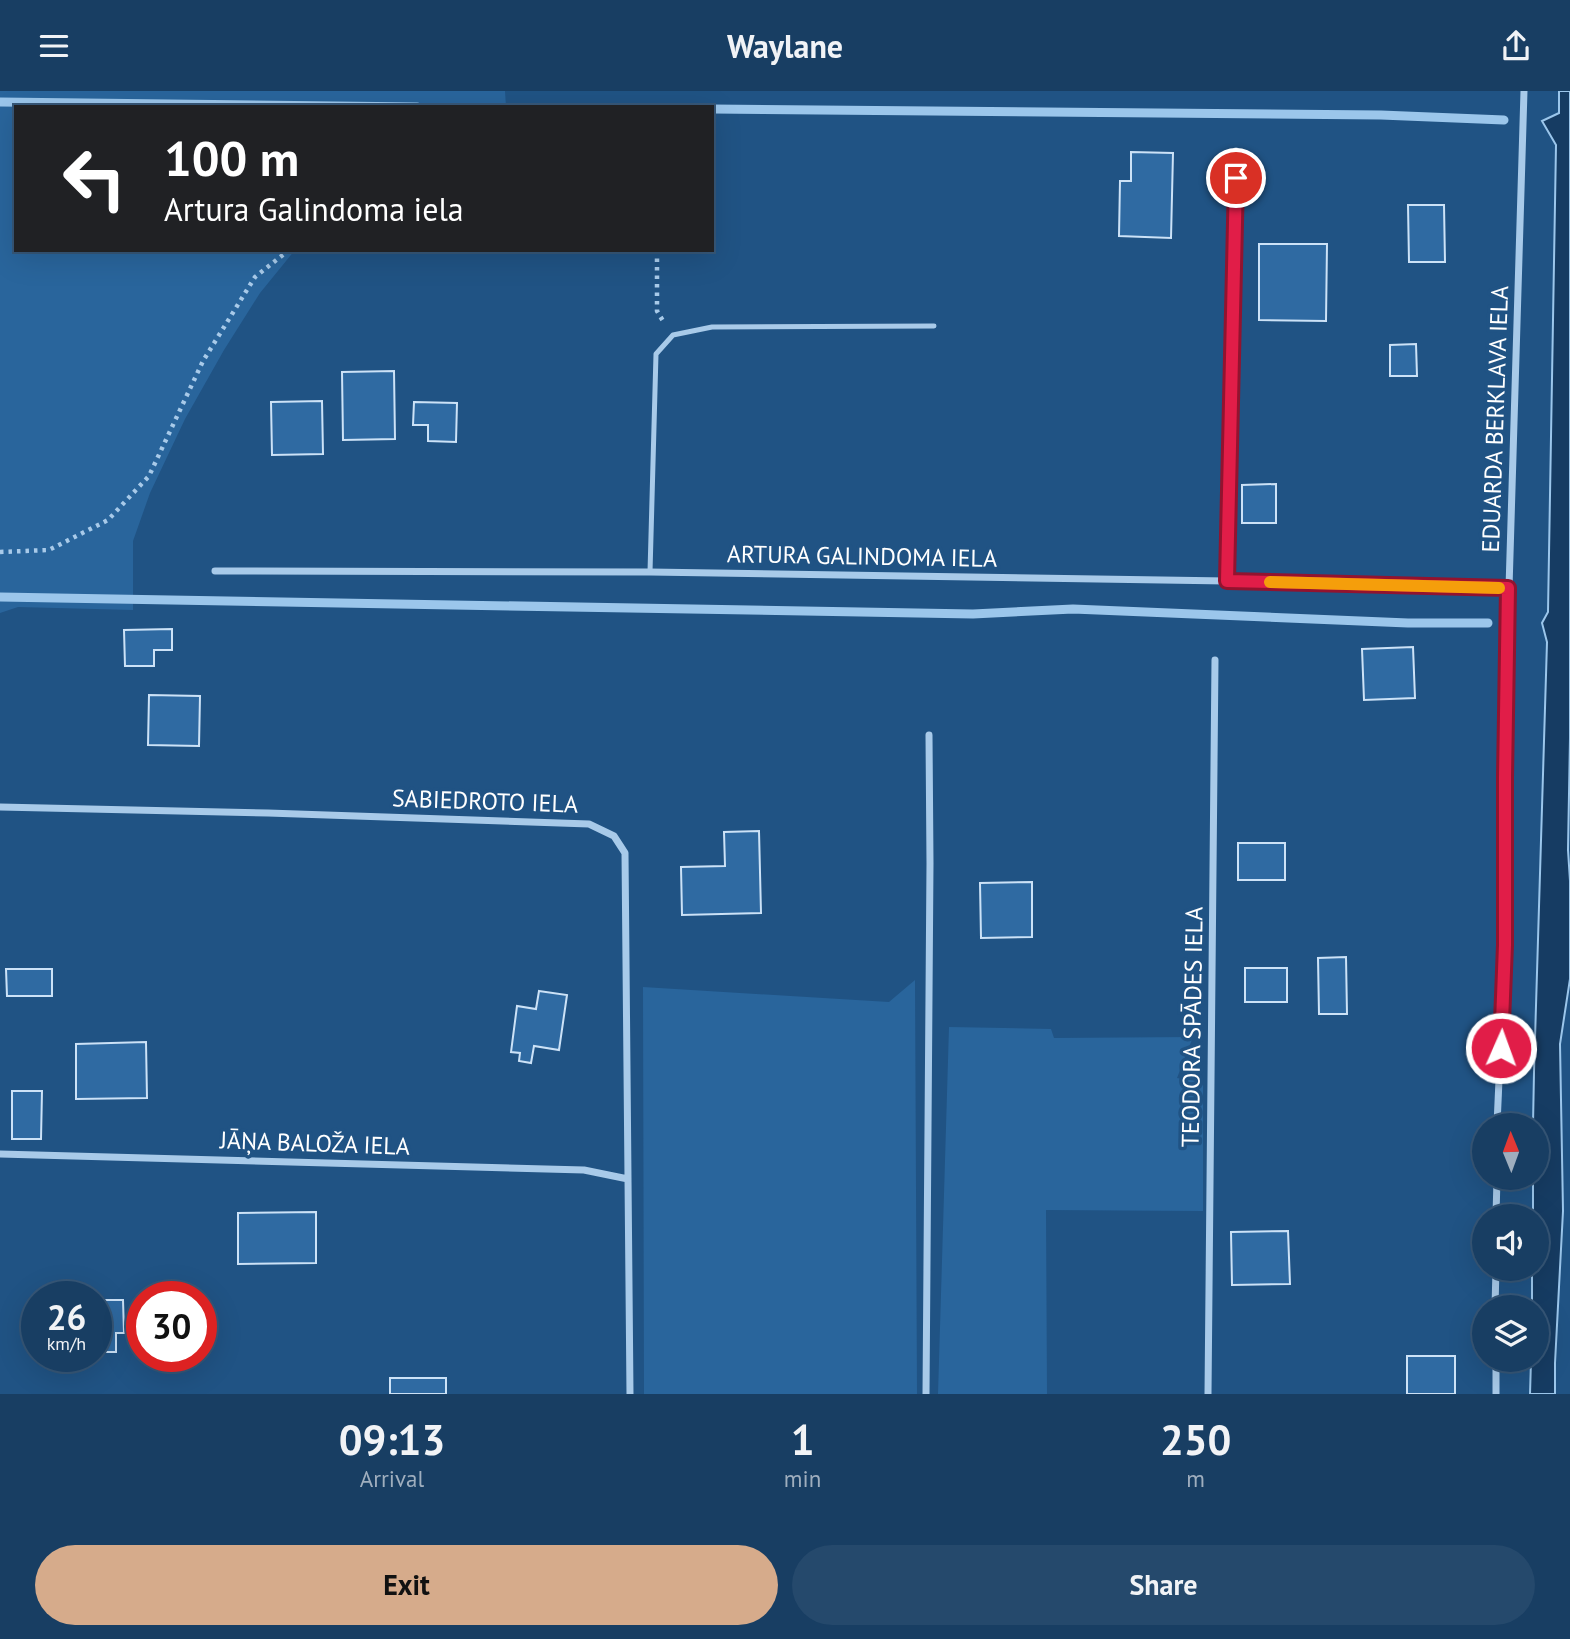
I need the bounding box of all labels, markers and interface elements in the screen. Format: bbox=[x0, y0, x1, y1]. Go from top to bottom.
text: Waylane bbox=[727, 25, 843, 67]
icon: menu bbox=[35, 27, 73, 65]
icon: share bbox=[1497, 27, 1535, 65]
text: 100 m bbox=[164, 126, 299, 190]
icon: left bbox=[49, 133, 140, 224]
pin bbox=[1206, 148, 1266, 208]
icon: arrive bbox=[1217, 159, 1255, 197]
text: Artura Galindoma iela bbox=[164, 188, 464, 230]
street label: EDUARDA BERKLAVA IELA bbox=[1475, 285, 1515, 553]
street label: ARTURA GALINDOMA IELA bbox=[727, 538, 997, 574]
street label: SABIEDROTO IELA bbox=[391, 782, 579, 820]
street label: TEODORA SPĀDES IELA bbox=[1174, 906, 1210, 1148]
position arrow bbox=[1464, 1011, 1538, 1085]
north arrow bbox=[1472, 1113, 1549, 1190]
map controls bbox=[1472, 1113, 1549, 1372]
street label: JĀŅA BALOŽA IELA bbox=[219, 1124, 410, 1162]
button: sound bbox=[1472, 1204, 1549, 1281]
speed limit sign: 30 bbox=[126, 1281, 217, 1372]
text: 26 bbox=[47, 1294, 86, 1340]
button: layers bbox=[1472, 1295, 1549, 1372]
text: km/h bbox=[47, 1332, 86, 1355]
text: 09:13 bbox=[339, 1412, 445, 1467]
text: 1 bbox=[791, 1412, 814, 1467]
text: 250 bbox=[1160, 1412, 1231, 1467]
text: Arrival bbox=[360, 1464, 424, 1493]
text: min bbox=[784, 1464, 821, 1493]
text: m bbox=[1186, 1464, 1205, 1493]
button: Exit bbox=[35, 1545, 778, 1625]
button: Share bbox=[792, 1545, 1535, 1625]

